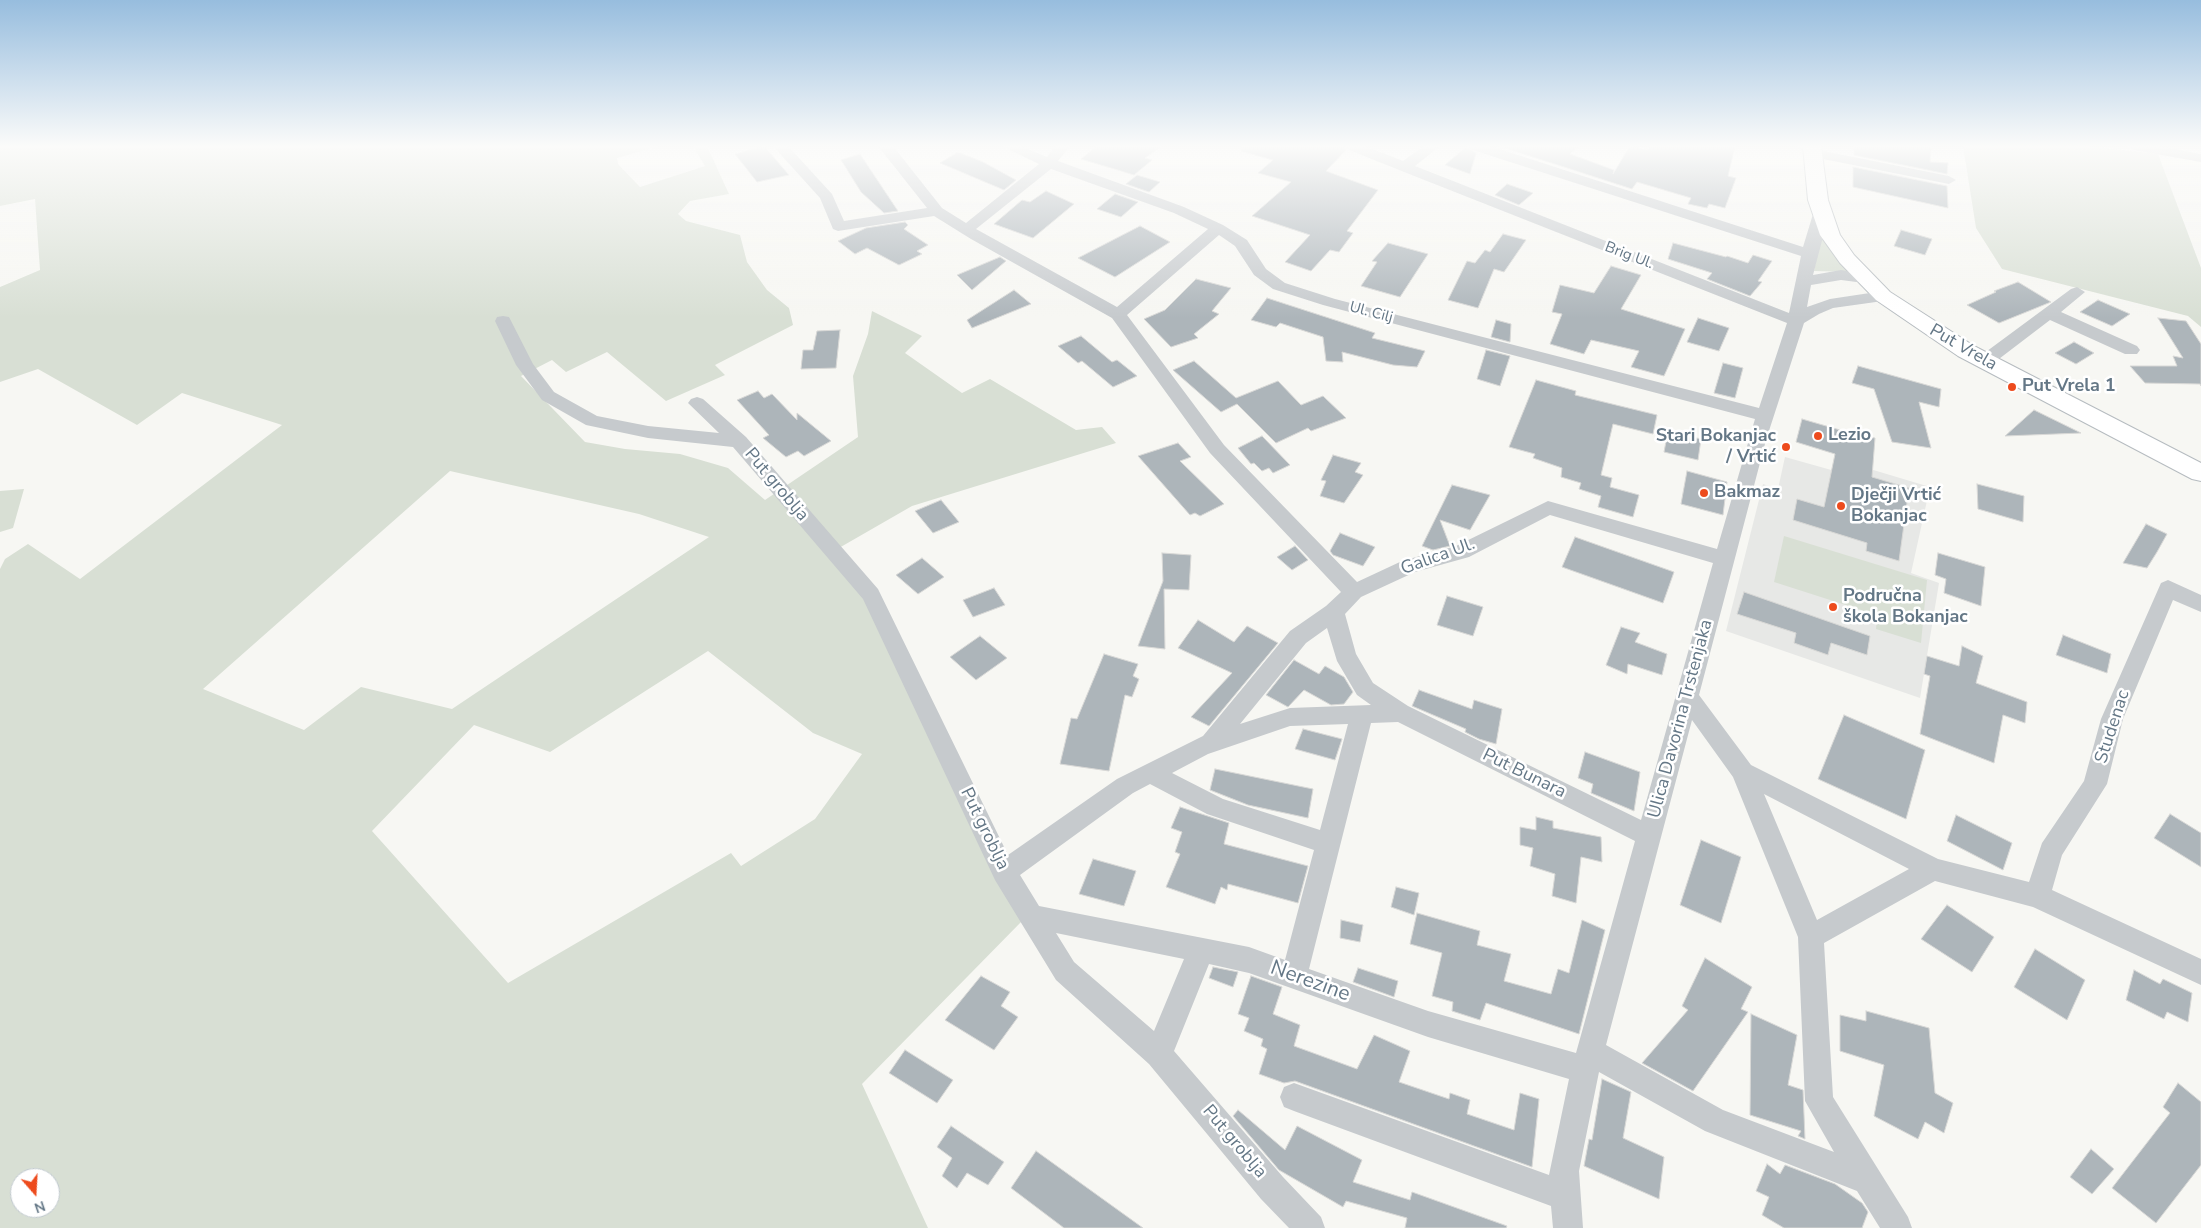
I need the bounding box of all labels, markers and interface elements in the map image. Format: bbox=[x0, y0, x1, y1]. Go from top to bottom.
street label: Brig Ul. bbox=[1602, 239, 1656, 273]
street label: Ul. Cilj bbox=[1347, 299, 1395, 327]
street label: Put Vrela bbox=[1925, 320, 2001, 376]
place label: Put Vrela 1 bbox=[2022, 376, 2115, 398]
marker: Put Vrela 1 bbox=[2006, 381, 2018, 393]
place label: Lezio bbox=[1828, 425, 1871, 447]
place label: Stari Bokanjac / Vrtić bbox=[1656, 426, 1776, 468]
marker: Lezio bbox=[1812, 430, 1824, 442]
marker: Stari Bokanjac / Vrtić bbox=[1780, 441, 1792, 453]
street label: Put groblja bbox=[739, 444, 813, 526]
place label: Bakmaz bbox=[1714, 482, 1780, 504]
place label: Dječji Vrtić Bokanjac bbox=[1851, 485, 1941, 528]
marker: Bakmaz bbox=[1698, 487, 1710, 499]
marker: Dječji Vrtić Bokanjac bbox=[1835, 500, 1847, 512]
street label: Galica Ul. bbox=[1398, 534, 1478, 580]
place label: Područna škola Bokanjac bbox=[1843, 586, 1968, 628]
marker: Područna škola Bokanjac bbox=[1827, 601, 1839, 613]
street label: Ulica Davorina Trstenjaka bbox=[1644, 617, 1718, 821]
street label: Studenac bbox=[2091, 688, 2135, 766]
street label: Put Bunara bbox=[1479, 745, 1569, 803]
street label: Put groblja bbox=[955, 784, 1013, 874]
street label: Nerezine bbox=[1267, 956, 1353, 1008]
street label: Put groblja bbox=[1197, 1101, 1271, 1183]
north arrow bbox=[10, 1168, 60, 1218]
text: N bbox=[32, 1196, 48, 1217]

